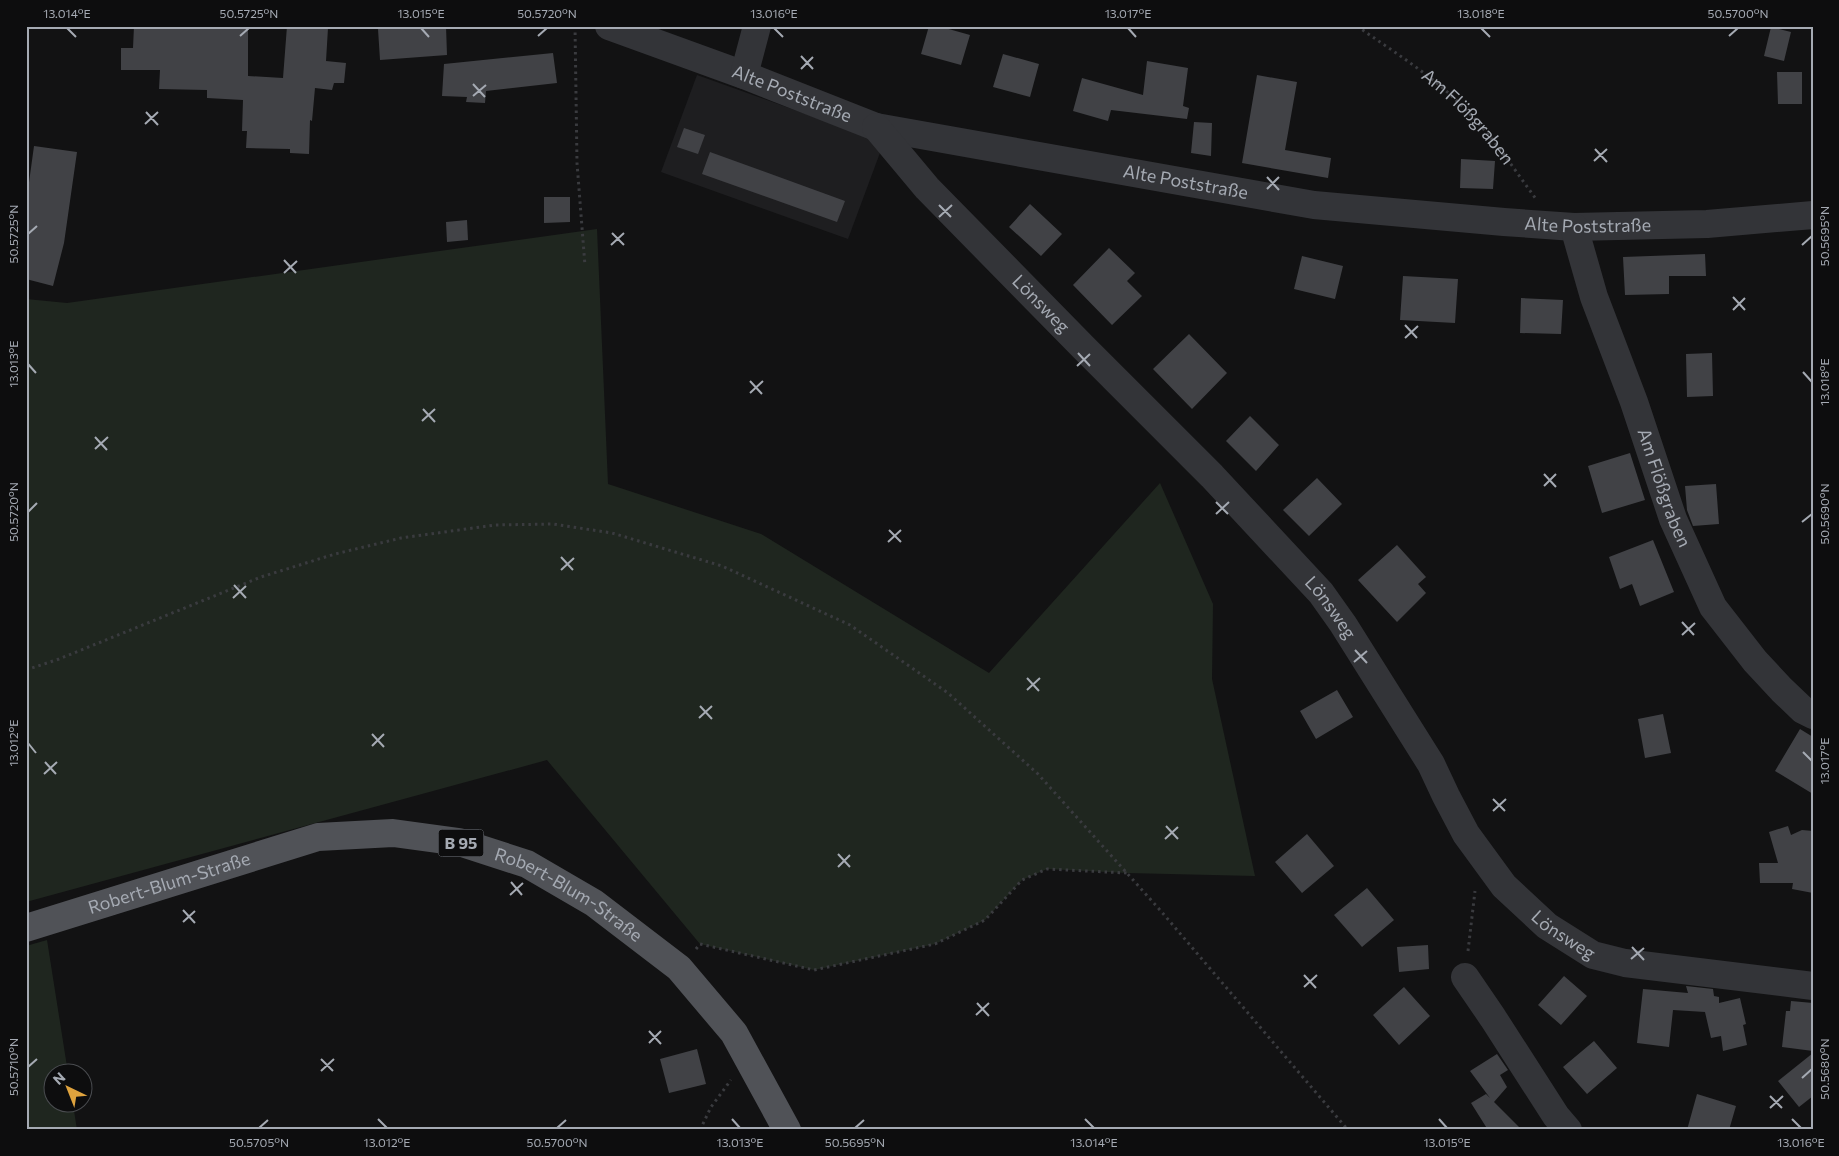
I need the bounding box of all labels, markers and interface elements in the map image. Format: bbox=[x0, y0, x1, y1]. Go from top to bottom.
text: 13.014°E bbox=[43, 6, 91, 20]
text: 50.5725°N bbox=[220, 6, 278, 20]
text: 13.015°E bbox=[397, 6, 445, 20]
text: 50.5720°N bbox=[517, 6, 577, 20]
text: 13.016°E bbox=[750, 6, 798, 20]
text: 13.017°E bbox=[1105, 6, 1151, 20]
text: 13.018°E bbox=[1457, 6, 1505, 20]
text: 50.5700°N bbox=[1708, 6, 1768, 20]
street label: Alte Poststraße bbox=[729, 60, 855, 126]
street label: Am Flößgraben bbox=[1418, 63, 1519, 169]
street label: Alte Poststraße bbox=[1122, 159, 1250, 203]
text: 50.5725°N bbox=[6, 205, 20, 263]
text: 50.5695°N bbox=[1817, 206, 1831, 266]
street label: Alte Poststraße bbox=[1524, 211, 1651, 237]
street label: Lönsweg bbox=[1008, 270, 1075, 337]
text: 13.013°E bbox=[6, 341, 20, 387]
text: 13.018°E bbox=[1817, 358, 1831, 406]
street label: Am Flößgraben bbox=[1634, 425, 1696, 550]
text: 50.5720°N bbox=[6, 482, 20, 542]
text: 50.5690°N bbox=[1817, 483, 1831, 545]
street label: Lönsweg bbox=[1301, 571, 1362, 643]
text: 13.012°E bbox=[6, 720, 20, 766]
text: 13.017°E bbox=[1817, 738, 1831, 784]
road number: B 95 bbox=[438, 830, 484, 856]
street label: Robert-Blum-Straße bbox=[492, 842, 647, 946]
street label: Robert-Blum-Straße bbox=[85, 847, 253, 918]
street label: Lönsweg bbox=[1527, 905, 1600, 964]
text: 50.5710°N bbox=[6, 1038, 20, 1096]
text: 50.5680°N bbox=[1817, 1038, 1831, 1100]
north arrow bbox=[42, 1064, 92, 1114]
text: N bbox=[49, 1068, 68, 1088]
text: 50.5705°N bbox=[229, 1135, 289, 1149]
text: 13.012°E bbox=[364, 1135, 410, 1149]
text: 50.5700°N bbox=[527, 1135, 587, 1149]
text: 13.013°E bbox=[717, 1135, 763, 1149]
text: 50.5695°N bbox=[825, 1135, 885, 1149]
text: 13.014°E bbox=[1070, 1135, 1118, 1149]
text: 13.015°E bbox=[1423, 1135, 1471, 1149]
text: 13.016°E bbox=[1777, 1135, 1825, 1149]

